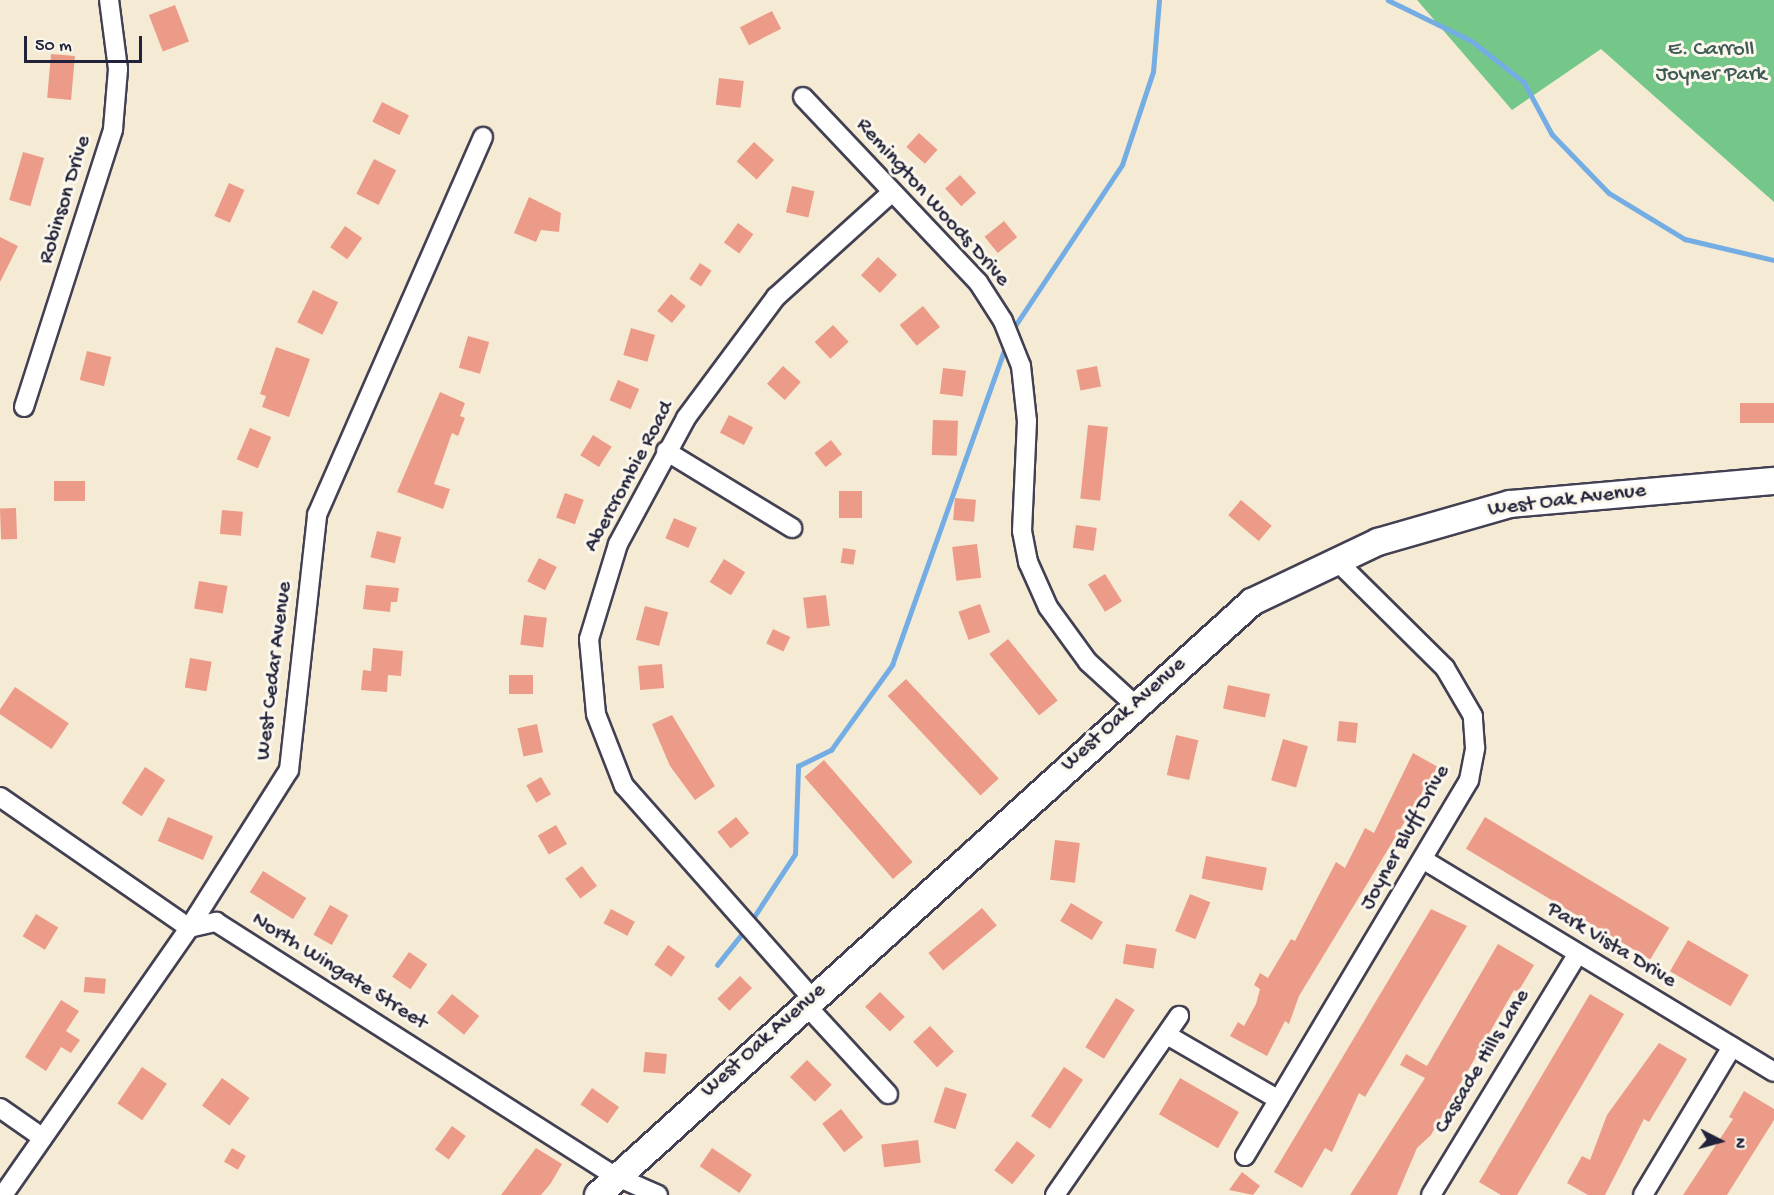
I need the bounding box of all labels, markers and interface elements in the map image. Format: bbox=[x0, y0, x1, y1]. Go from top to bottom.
scale bar bbox=[27, 24, 146, 62]
text: 50 m bbox=[35, 36, 72, 57]
park label: E. Carroll Joyner Park bbox=[1656, 37, 1766, 88]
street label: Remington Woods Drive bbox=[849, 113, 1015, 293]
street label: Robinson Drive bbox=[34, 133, 98, 267]
street label: Abercrombie Road bbox=[579, 397, 681, 557]
street label: West Oak Avenue bbox=[1486, 478, 1648, 524]
street label: West Cedar Avenue bbox=[251, 580, 299, 762]
street label: West Oak Avenue bbox=[1056, 652, 1192, 778]
street label: Joyner Bluff Drive bbox=[1355, 761, 1457, 915]
street label: Park Vista Drive bbox=[1541, 897, 1681, 995]
street label: North Wingate Street bbox=[246, 907, 432, 1037]
street label: West Oak Avenue bbox=[696, 978, 832, 1104]
street label: Cascade Hills Lane bbox=[1430, 985, 1536, 1139]
north arrow bbox=[1690, 1111, 1750, 1171]
text: N bbox=[1728, 1137, 1748, 1149]

